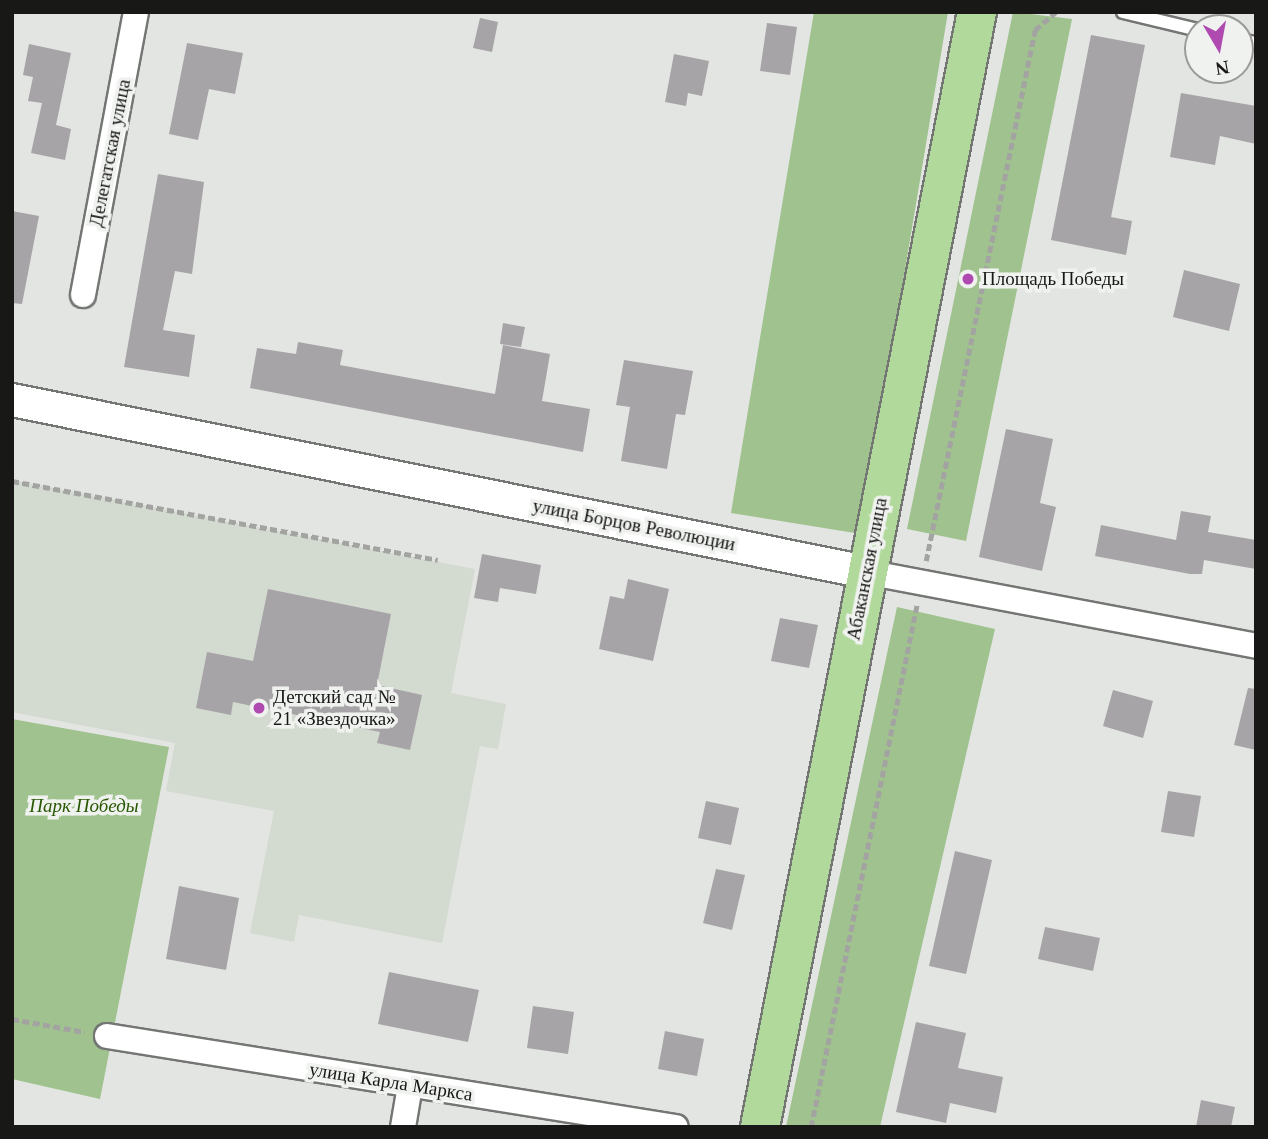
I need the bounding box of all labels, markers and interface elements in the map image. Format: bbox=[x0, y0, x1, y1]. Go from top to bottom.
north arrow bbox=[1184, 14, 1254, 84]
text: N bbox=[1214, 57, 1231, 80]
street label: Делегатская улица bbox=[84, 77, 136, 229]
place label: Площадь Победы bbox=[982, 268, 1124, 290]
marker: Площадь Победы bbox=[960, 271, 976, 287]
street label: улица Борцов Революции bbox=[531, 494, 737, 556]
street label: Абаканская улица bbox=[842, 496, 892, 642]
place label: Детский сад № 21 «Звездочка» bbox=[273, 686, 396, 730]
marker: Детский сад № 21 «Звездочка» bbox=[251, 700, 267, 716]
park label: Парк Победы bbox=[29, 795, 139, 817]
street label: улица Карла Маркса bbox=[308, 1058, 474, 1106]

